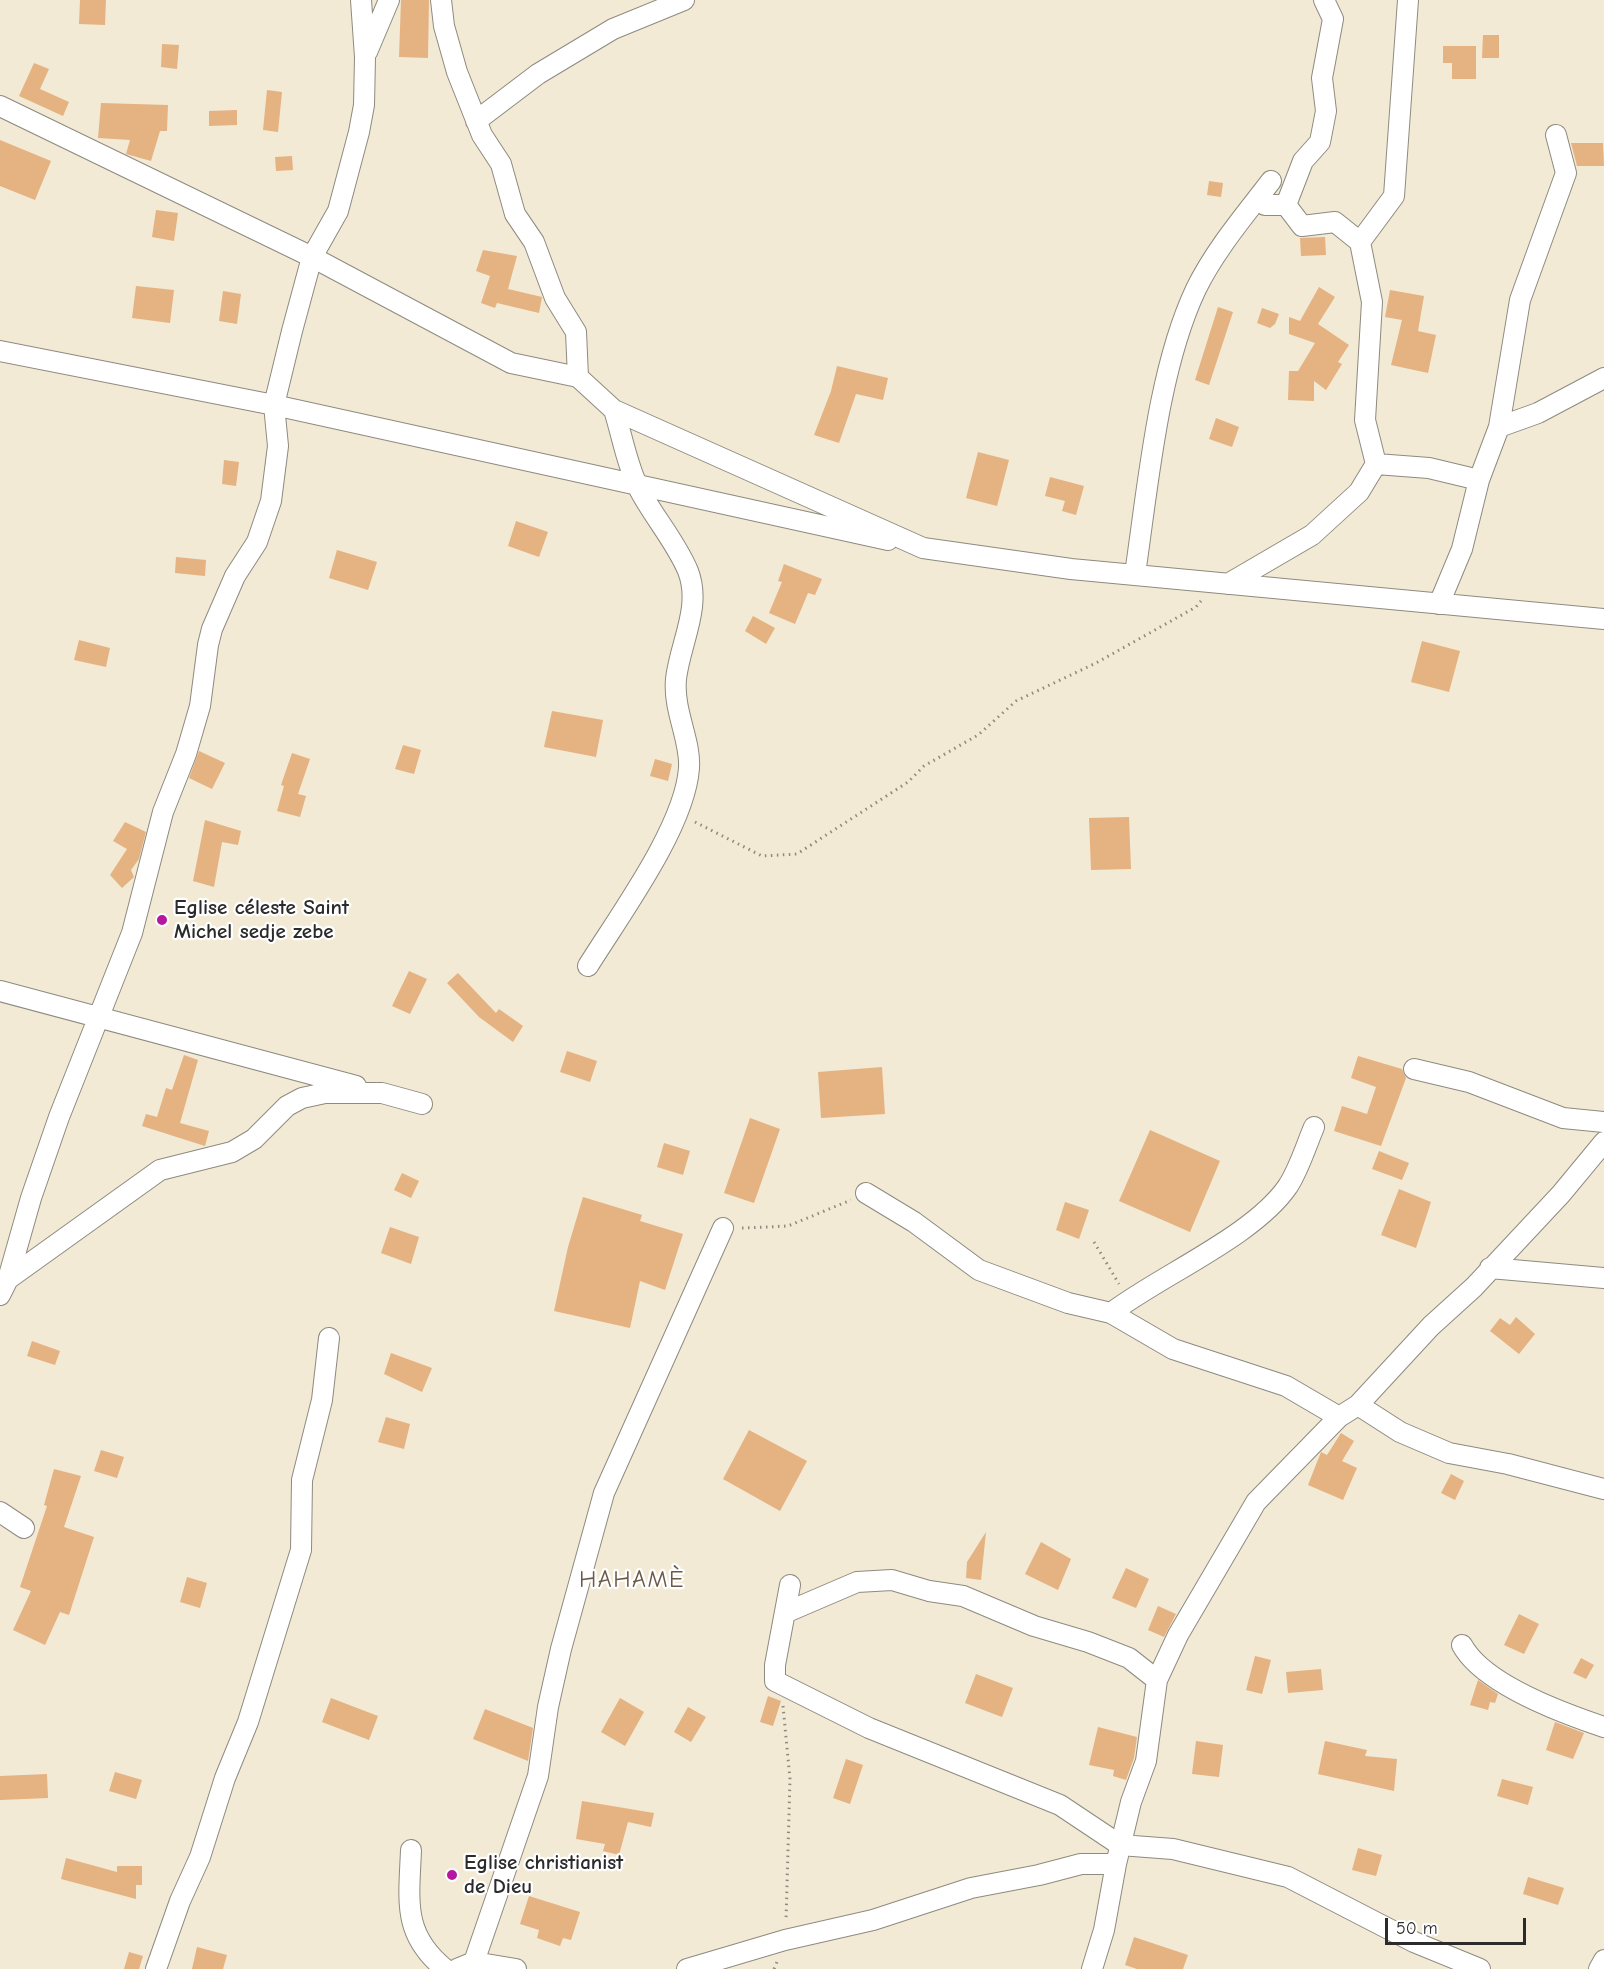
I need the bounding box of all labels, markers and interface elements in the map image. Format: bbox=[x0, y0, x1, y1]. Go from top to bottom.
place label: Eglise céleste Saint Michel sedje zebe bbox=[174, 895, 349, 945]
marker: Eglise céleste Saint Michel sedje zebe bbox=[155, 913, 169, 927]
district label: HAHAMÈ bbox=[579, 1566, 685, 1594]
place label: Eglise christianist de Dieu bbox=[464, 1850, 623, 1900]
marker: Eglise christianist de Dieu bbox=[445, 1868, 459, 1882]
scale bar bbox=[1388, 1906, 1529, 1944]
text: 50 m bbox=[1396, 1918, 1438, 1939]

